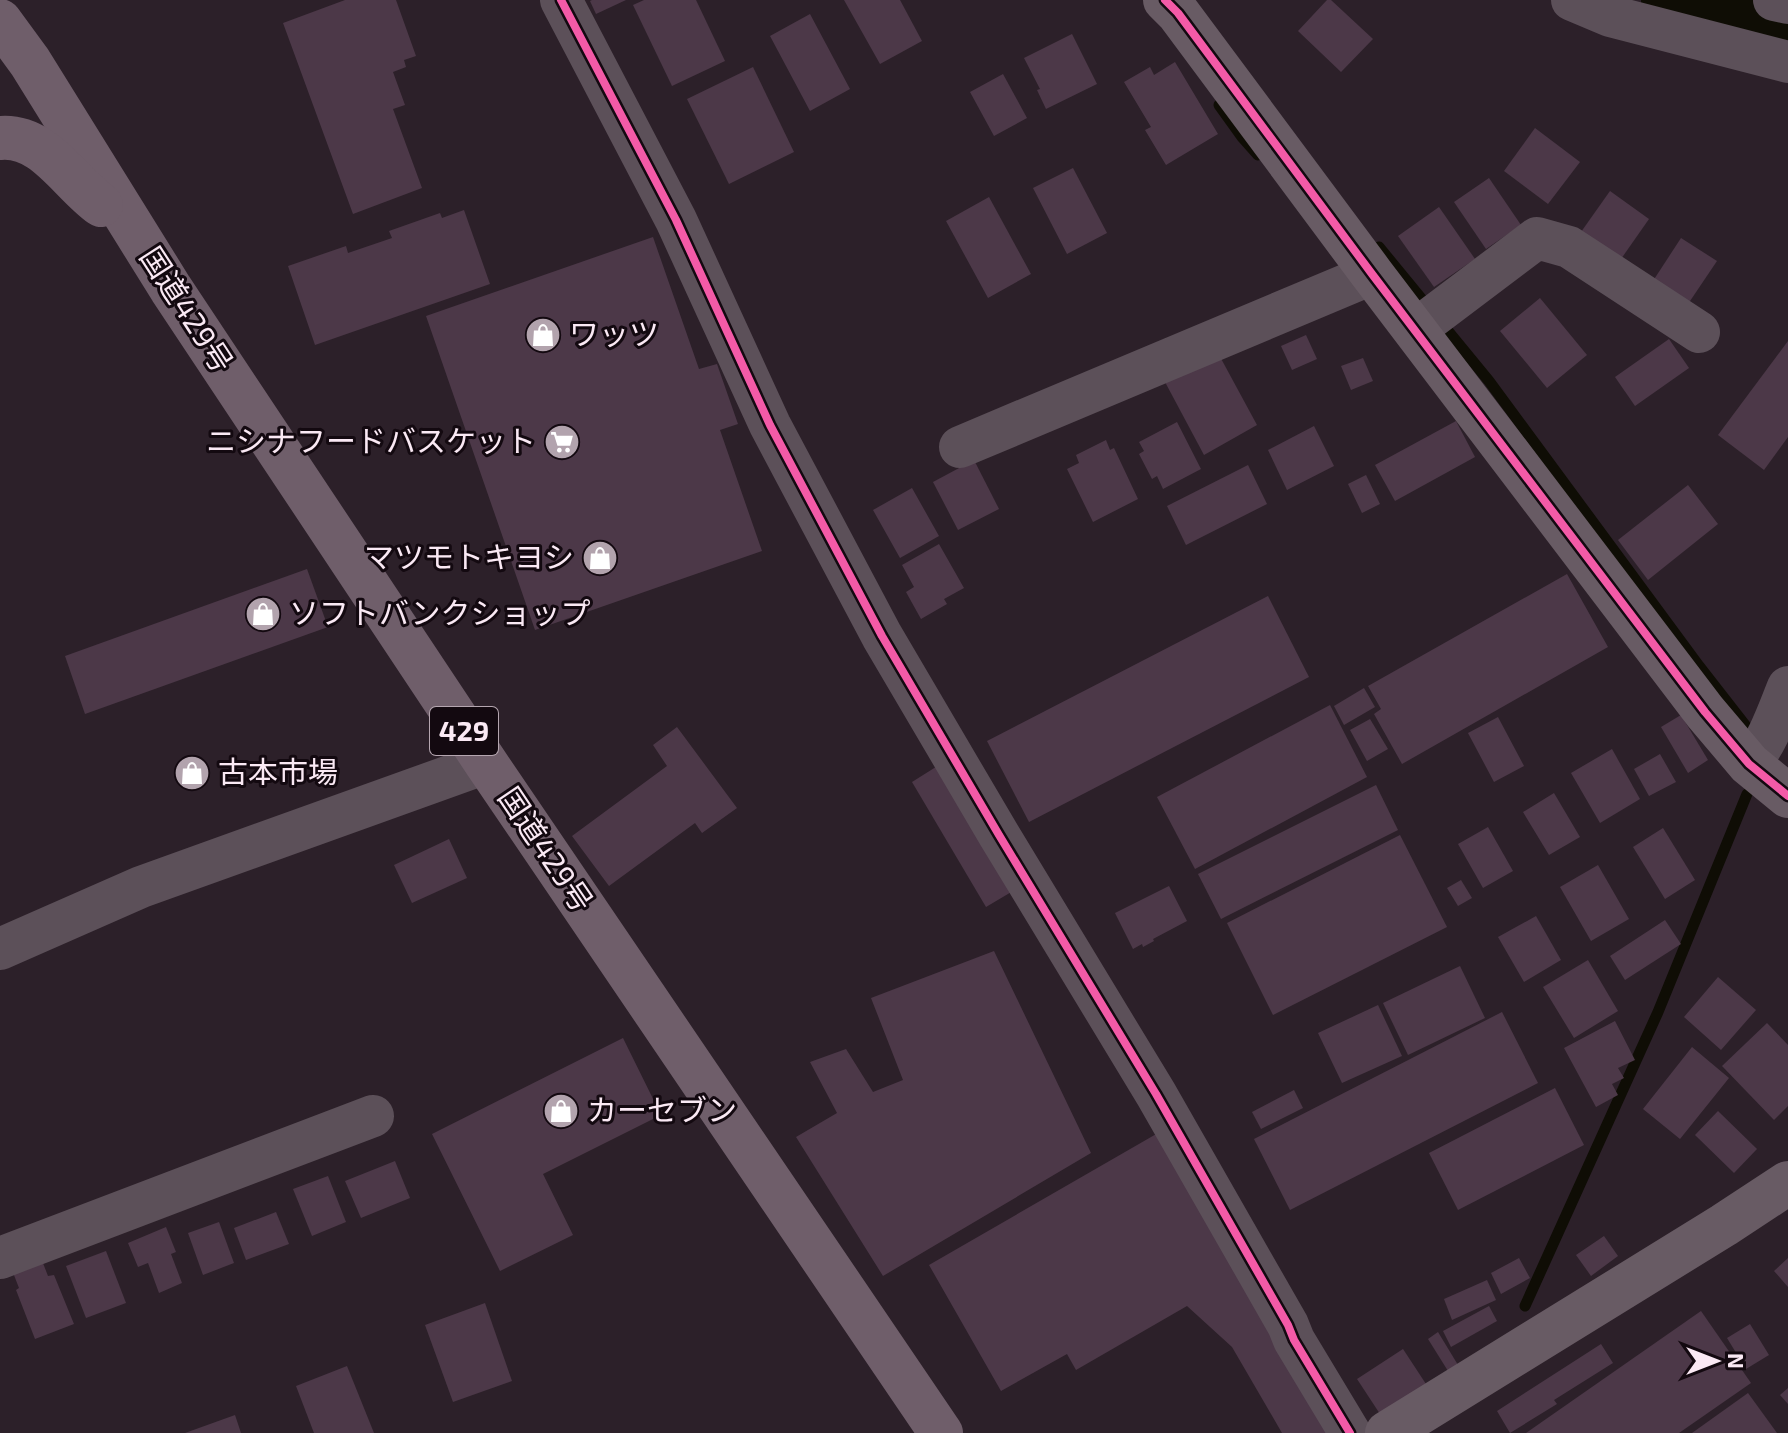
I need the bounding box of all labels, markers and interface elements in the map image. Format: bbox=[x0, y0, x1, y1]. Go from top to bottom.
street label: 国道429号 bbox=[134, 239, 242, 378]
place label: ワッツ bbox=[569, 315, 659, 351]
shop icon: ワッツ bbox=[524, 316, 562, 354]
place label: ニシナフードバスケット bbox=[206, 422, 536, 458]
supermarket icon: ニシナフードバスケット bbox=[543, 423, 581, 461]
place label: マツモトキヨシ bbox=[364, 538, 574, 574]
shop icon: マツモトキヨシ bbox=[581, 539, 619, 577]
place label: ソフトバンクショップ bbox=[289, 594, 591, 630]
shop icon: ソフトバンクショップ bbox=[244, 595, 282, 633]
road number: 429 bbox=[430, 707, 498, 755]
place label: 古本市場 bbox=[218, 753, 338, 789]
shop icon: 古本市場 bbox=[173, 754, 211, 792]
street label: 国道429号 bbox=[492, 780, 601, 918]
place label: カーセブン bbox=[587, 1091, 737, 1127]
shop icon: カーセブン bbox=[542, 1092, 580, 1130]
north arrow bbox=[1676, 1321, 1756, 1401]
text: N bbox=[1724, 1353, 1750, 1369]

